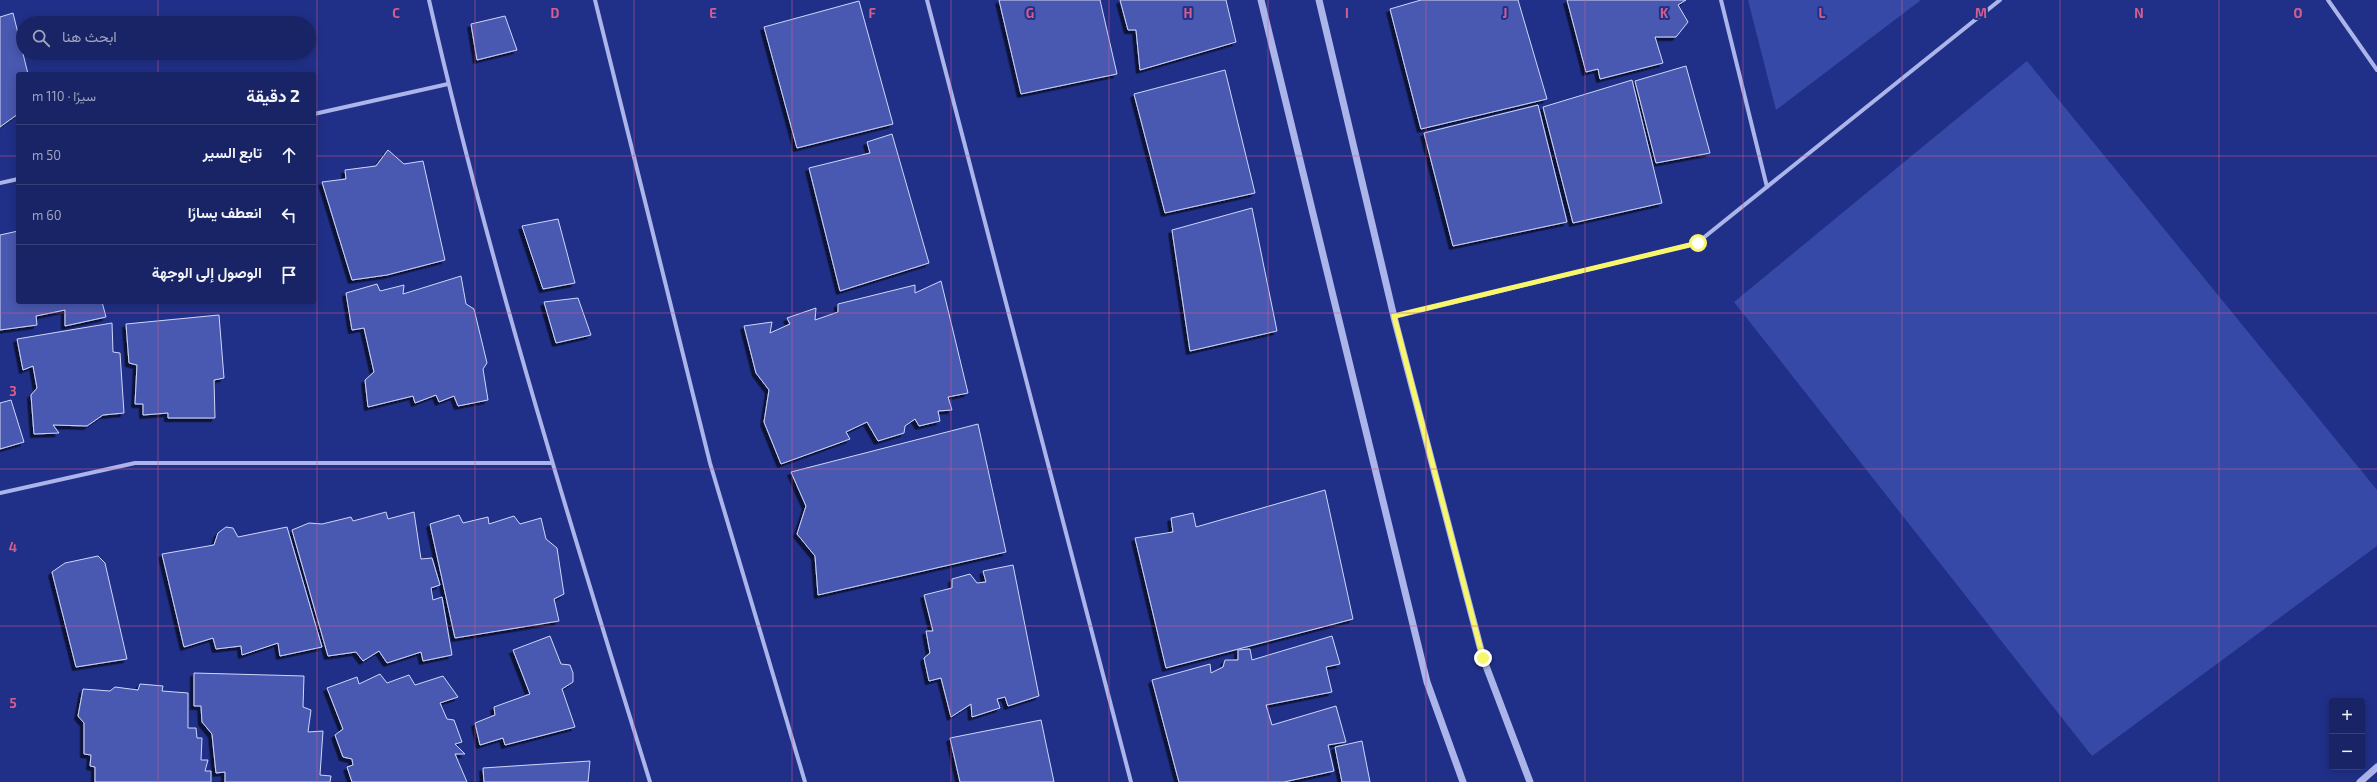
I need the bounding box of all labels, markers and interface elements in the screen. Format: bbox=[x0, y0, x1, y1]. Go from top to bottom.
text: C bbox=[392, 5, 400, 21]
text: D bbox=[551, 5, 560, 21]
text: E bbox=[709, 5, 717, 21]
text: F bbox=[868, 5, 876, 21]
text: G bbox=[1026, 5, 1034, 21]
text: H bbox=[1184, 5, 1193, 21]
text: I bbox=[1345, 5, 1349, 21]
text: J bbox=[1503, 5, 1507, 21]
text: K bbox=[1660, 5, 1669, 21]
text: L bbox=[1819, 5, 1826, 21]
text: M bbox=[1975, 5, 1987, 21]
text: N bbox=[2134, 5, 2144, 21]
text: O bbox=[2294, 5, 2303, 21]
search box bbox=[16, 16, 316, 60]
icon: search bbox=[30, 27, 52, 49]
text: ابحث هنا bbox=[62, 27, 117, 45]
text: 2 دقيقة bbox=[246, 85, 300, 105]
text: سيرًا · 110 m bbox=[32, 88, 96, 104]
text: تابع السير bbox=[203, 143, 262, 161]
icon: ahead bbox=[278, 144, 300, 166]
text: 50 m bbox=[32, 147, 61, 163]
text: انعطف يسارًا bbox=[188, 203, 262, 221]
icon: left bbox=[278, 204, 300, 226]
text: 60 m bbox=[32, 207, 62, 223]
route start bbox=[1689, 234, 1707, 252]
text: الوصول إلى الوجهة bbox=[152, 263, 262, 281]
icon: arrive bbox=[278, 264, 300, 286]
text: 3 bbox=[9, 383, 17, 399]
text: 4 bbox=[9, 539, 17, 555]
route end bbox=[1474, 649, 1492, 667]
text: 5 bbox=[9, 695, 17, 711]
map controls bbox=[2329, 698, 2365, 770]
button: + bbox=[2329, 698, 2365, 734]
button: − bbox=[2329, 734, 2365, 770]

